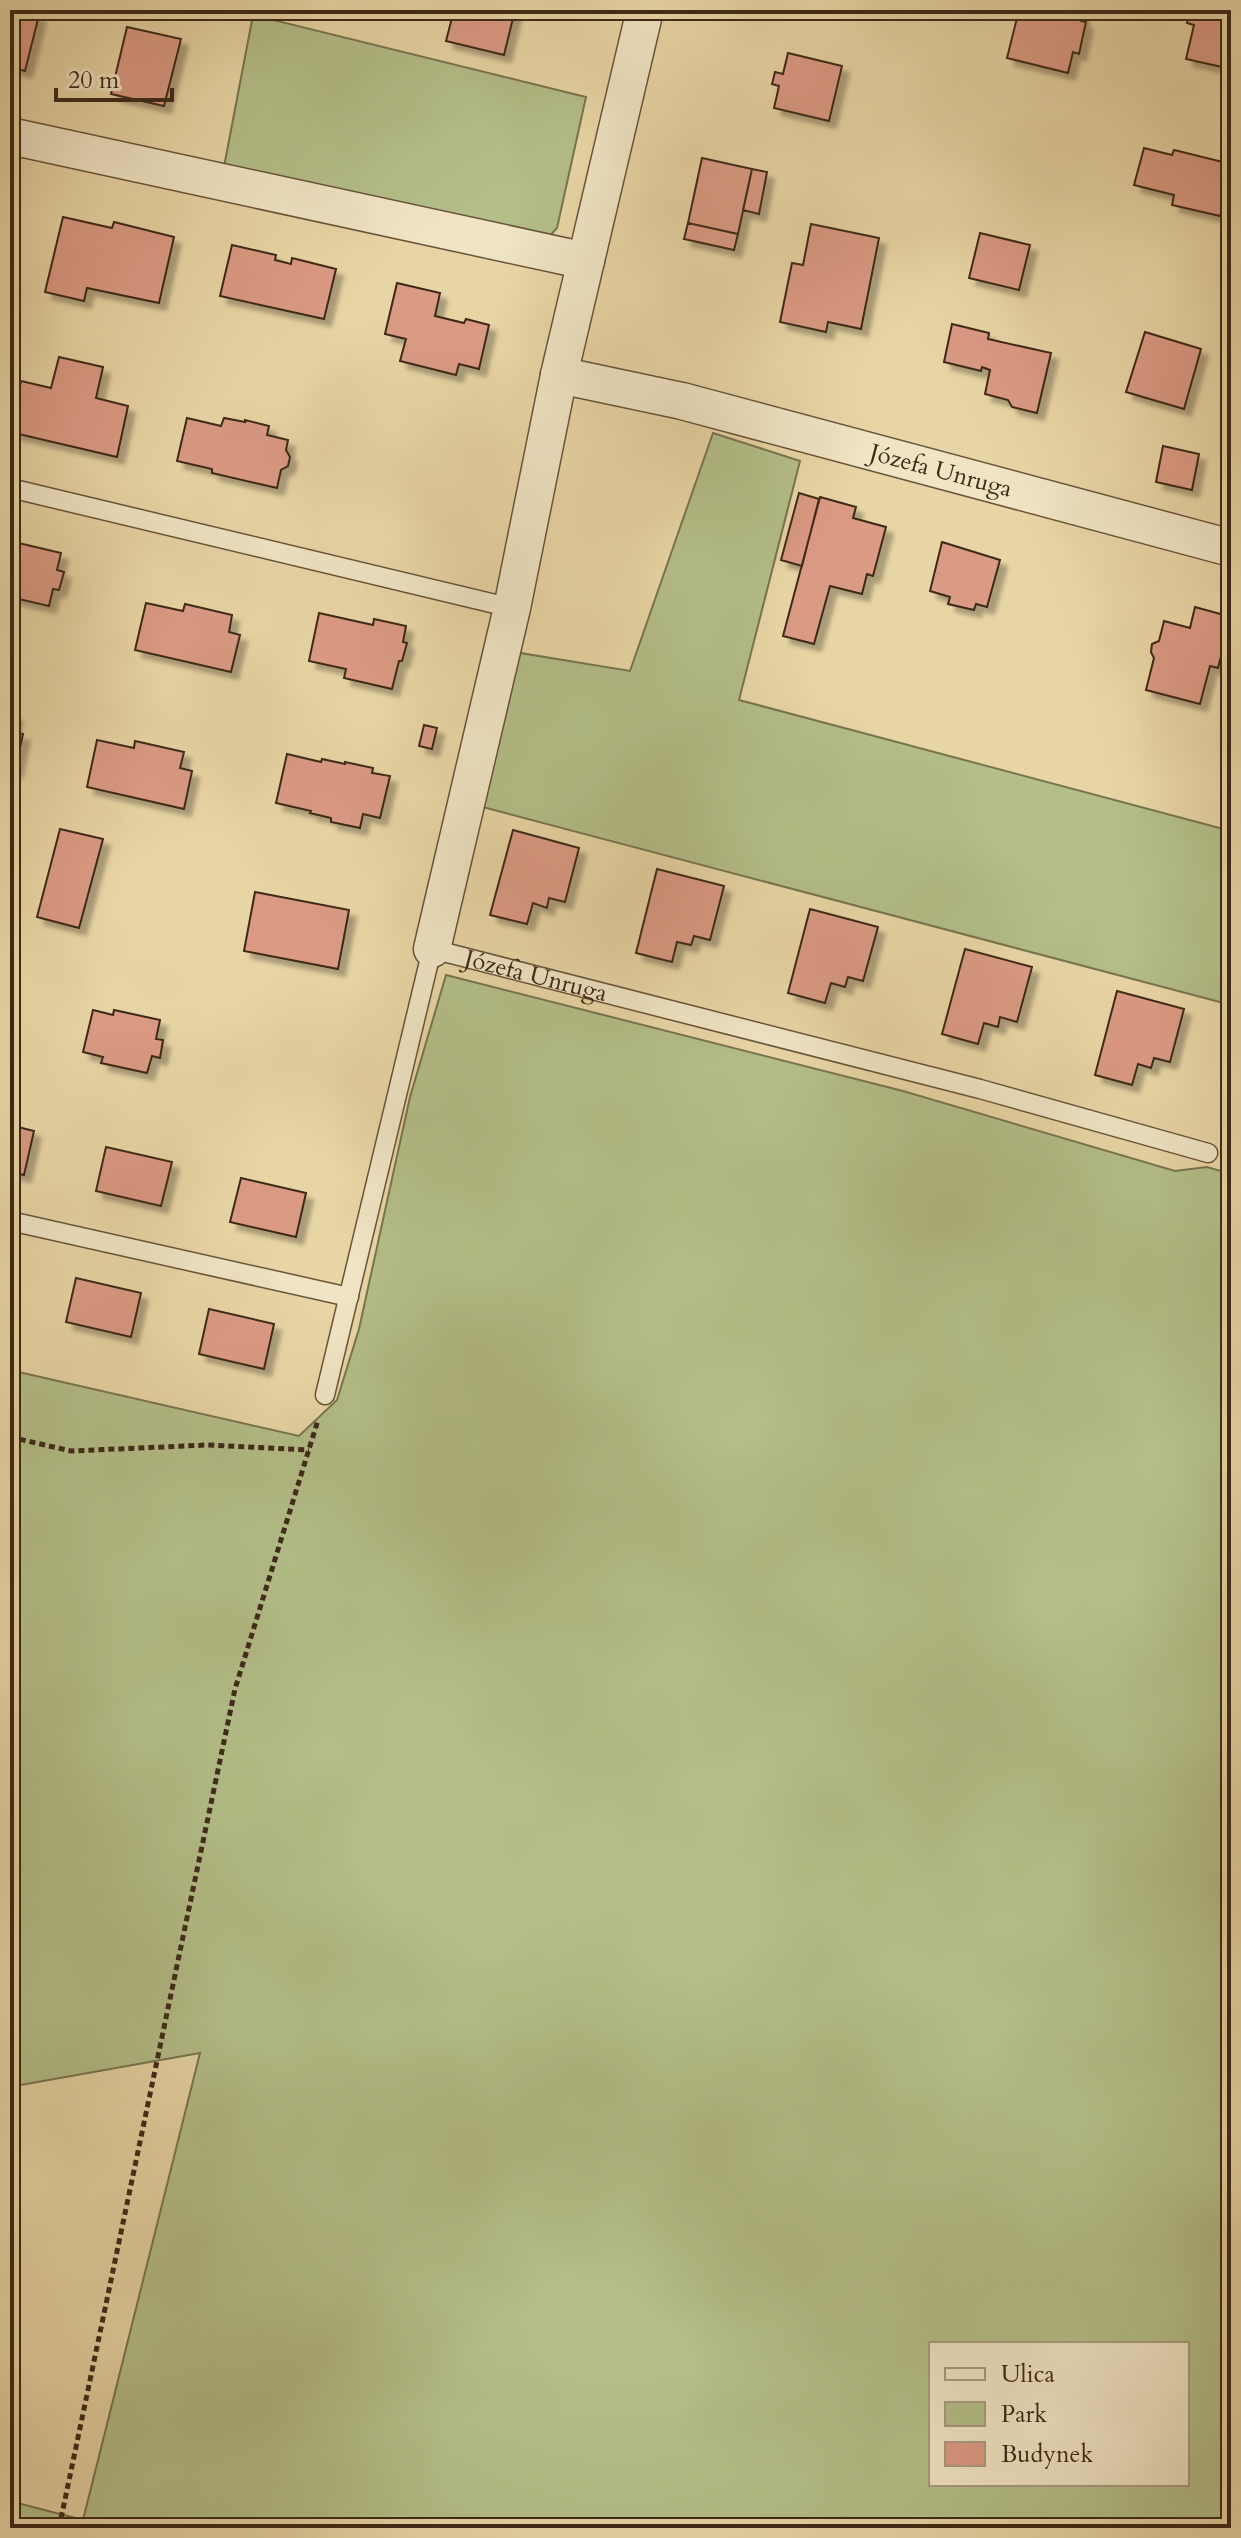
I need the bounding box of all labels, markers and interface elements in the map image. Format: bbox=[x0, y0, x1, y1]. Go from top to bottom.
scale bar bbox=[56, 52, 172, 102]
text: 20 m bbox=[68, 64, 120, 97]
street label: Józefa Unruga bbox=[864, 435, 1016, 505]
street label: Józefa Unruga bbox=[458, 941, 611, 1010]
legend bbox=[929, 2342, 1189, 2486]
text: Ulica bbox=[1001, 2358, 1055, 2391]
text: Park bbox=[1001, 2398, 1047, 2431]
text: Budynek bbox=[1001, 2438, 1093, 2471]

